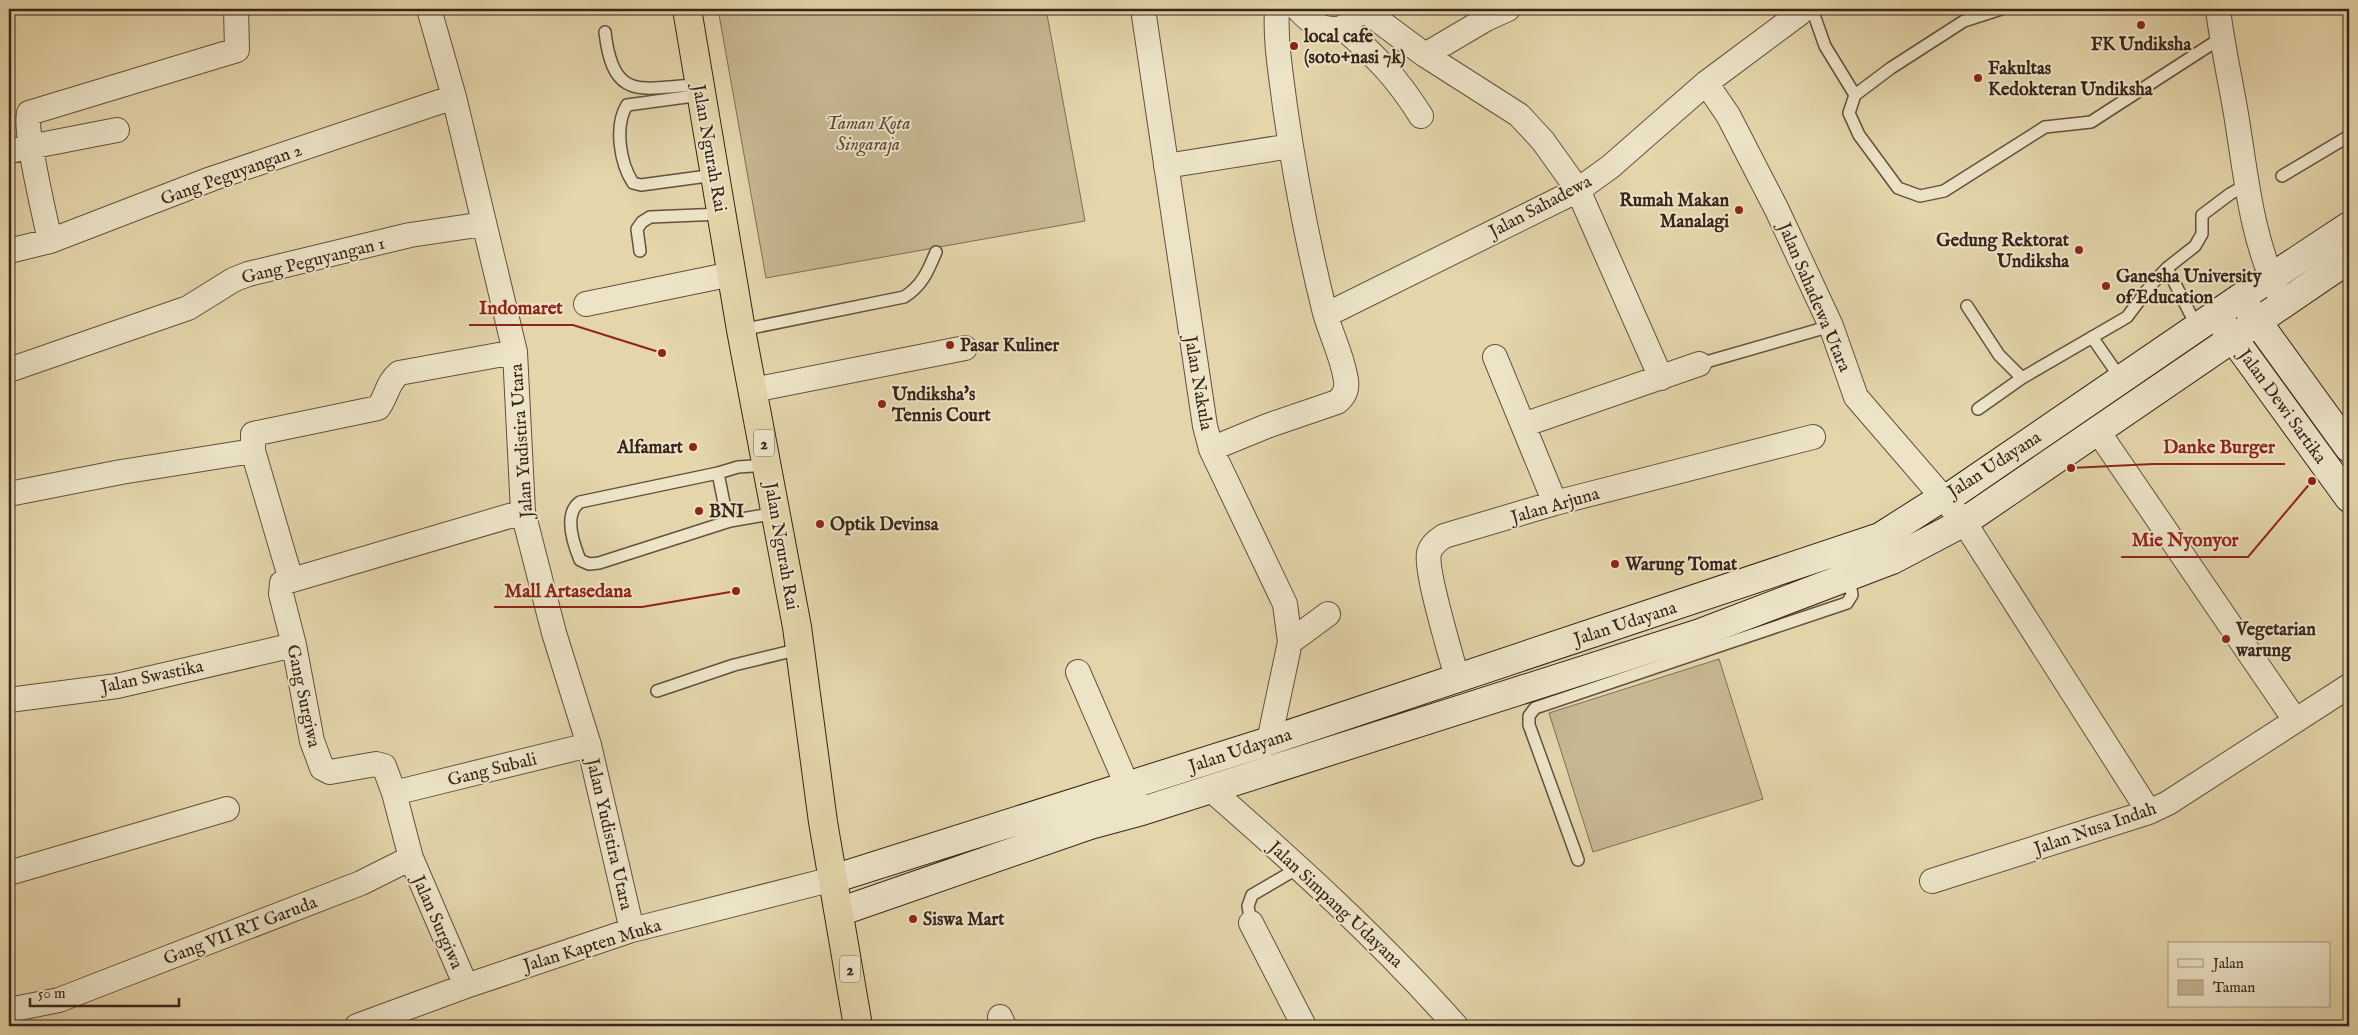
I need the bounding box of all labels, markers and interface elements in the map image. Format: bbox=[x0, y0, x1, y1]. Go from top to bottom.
marker: FK Undiksha bbox=[2135, 19, 2147, 31]
place label: local cafe (soto+nasi 7k) bbox=[1303, 26, 1406, 70]
place label: FK Undiksha bbox=[2091, 34, 2192, 57]
marker: local cafe (soto+nasi 7k) bbox=[1288, 40, 1300, 52]
place label: Fakultas Kedokteran Undiksha bbox=[1988, 58, 2154, 102]
marker: Fakultas Kedokteran Undiksha bbox=[1972, 72, 1984, 84]
street label: Jalan Ngurah Rai bbox=[686, 81, 731, 214]
park label: Taman Kota Singaraja bbox=[826, 113, 910, 157]
street label: Gang Peguyangan 2 bbox=[158, 139, 305, 212]
street label: Jalan Sahadewa bbox=[1484, 171, 1596, 245]
place label: Rumah Makan Manalagi bbox=[1619, 190, 1729, 234]
marker: Rumah Makan Manalagi bbox=[1733, 204, 1745, 216]
street label: Jalan Sahadewa Utara bbox=[1771, 218, 1856, 376]
place label: Gedung Rektorat Undiksha bbox=[1936, 230, 2070, 274]
street label: Gang Peguyangan 1 bbox=[239, 233, 387, 290]
marker: Gedung Rektorat Undiksha bbox=[2073, 244, 2085, 256]
place label: Ganesha University of Education bbox=[2116, 266, 2263, 310]
marker: Ganesha University of Education bbox=[2100, 280, 2112, 292]
callout: Indomaret bbox=[469, 291, 573, 325]
text: Indomaret bbox=[479, 297, 563, 321]
street label: Jalan Nakula bbox=[1178, 332, 1217, 432]
place label: Pasar Kuliner bbox=[960, 335, 1060, 358]
marker: Pasar Kuliner bbox=[944, 339, 956, 351]
street label: Jalan Dewi Sartika bbox=[2231, 343, 2331, 469]
street label: Jalan Yudistira Utara bbox=[506, 363, 540, 521]
place label: Undiksha's Tennis Court bbox=[891, 384, 992, 428]
marker: Undiksha's Tennis Court bbox=[876, 398, 888, 410]
street label: Jalan Udayana bbox=[1942, 426, 2046, 505]
road number: 2 bbox=[754, 429, 774, 456]
callout: Danke Burger bbox=[2153, 430, 2285, 464]
text: Danke Burger bbox=[2163, 436, 2276, 460]
place label: Alfamart bbox=[616, 437, 684, 460]
marker: Alfamart bbox=[687, 441, 699, 453]
street label: Jalan Ngurah Rai bbox=[758, 479, 803, 612]
street label: Jalan Arjuna bbox=[1507, 483, 1602, 531]
place label: BNI bbox=[709, 501, 744, 524]
marker: BNI bbox=[693, 505, 705, 517]
place label: Optik Devinsa bbox=[830, 514, 940, 537]
marker: Optik Devinsa bbox=[814, 518, 826, 530]
callout: Mie Nyonyor bbox=[2121, 523, 2248, 557]
text: Mie Nyonyor bbox=[2131, 529, 2240, 553]
place label: Warung Tomat bbox=[1624, 554, 1738, 577]
marker: Warung Tomat bbox=[1609, 558, 1621, 570]
callout: Mall Artasedana bbox=[494, 573, 642, 607]
text: Mall Artasedana bbox=[504, 580, 632, 604]
street label: Jalan Udayana bbox=[1569, 597, 1680, 652]
place label: Vegetarian warung bbox=[2235, 619, 2316, 663]
marker: Vegetarian warung bbox=[2220, 633, 2232, 645]
street label: Gang Surgiwa bbox=[280, 643, 325, 750]
street label: Jalan Swastika bbox=[97, 655, 206, 700]
street label: Jalan Udayana bbox=[1184, 724, 1295, 779]
street label: Gang Subali bbox=[445, 748, 540, 793]
street label: Jalan Yudistira Utara bbox=[579, 754, 637, 913]
street label: Jalan Nusa Indah bbox=[2030, 798, 2160, 862]
street label: Jalan Simpang Udayana bbox=[1262, 835, 1407, 973]
street label: Jalan Surgiwa bbox=[405, 870, 468, 973]
street label: Gang VII RT Garuda bbox=[161, 891, 321, 971]
place label: Siswa Mart bbox=[923, 909, 1005, 932]
marker: Siswa Mart bbox=[907, 913, 919, 925]
street label: Jalan Kapten Muka bbox=[519, 914, 664, 979]
legend bbox=[2168, 942, 2330, 1008]
text: Jalan bbox=[2211, 954, 2244, 973]
road number: 2 bbox=[840, 956, 860, 982]
scale bar bbox=[30, 975, 179, 1007]
text: Taman bbox=[2213, 978, 2255, 997]
text: 50 m bbox=[38, 984, 66, 1003]

